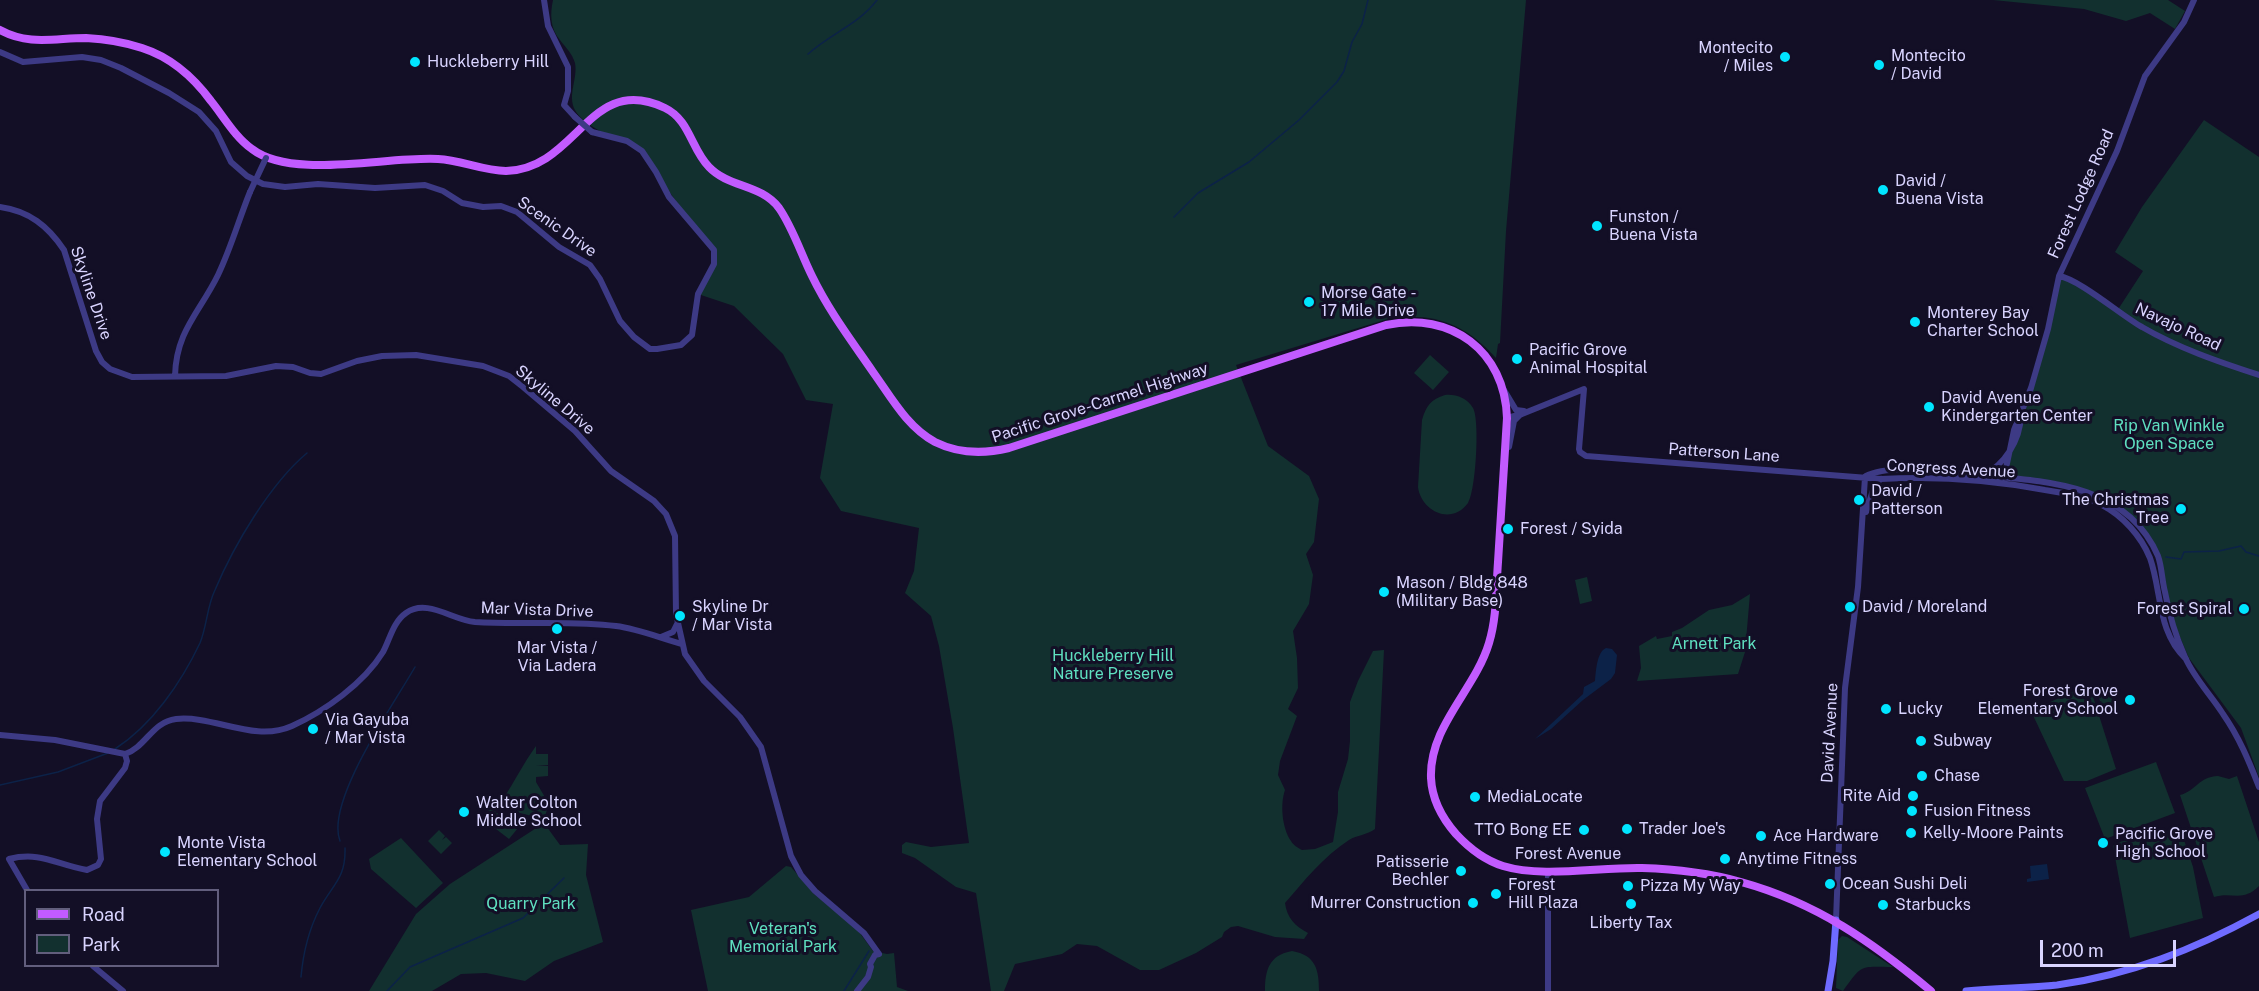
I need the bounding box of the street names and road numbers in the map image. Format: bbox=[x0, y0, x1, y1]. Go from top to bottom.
street label: Forest Lodge Road bbox=[2044, 126, 2118, 262]
street label: Scenic Drive bbox=[514, 193, 600, 261]
street label: Skyline Drive bbox=[66, 244, 116, 342]
street label: Navajo Road bbox=[2132, 299, 2224, 355]
street label: Pacific Grove-Carmel Highway bbox=[989, 359, 1211, 447]
street label: Skyline Drive bbox=[511, 361, 599, 439]
street label: Patterson Lane bbox=[1668, 440, 1780, 466]
street label: Congress Avenue bbox=[1886, 456, 2016, 482]
street label: Mar Vista Drive bbox=[480, 598, 594, 622]
street label: David Avenue bbox=[1818, 683, 1842, 783]
street label: Forest Avenue bbox=[1515, 844, 1621, 864]

